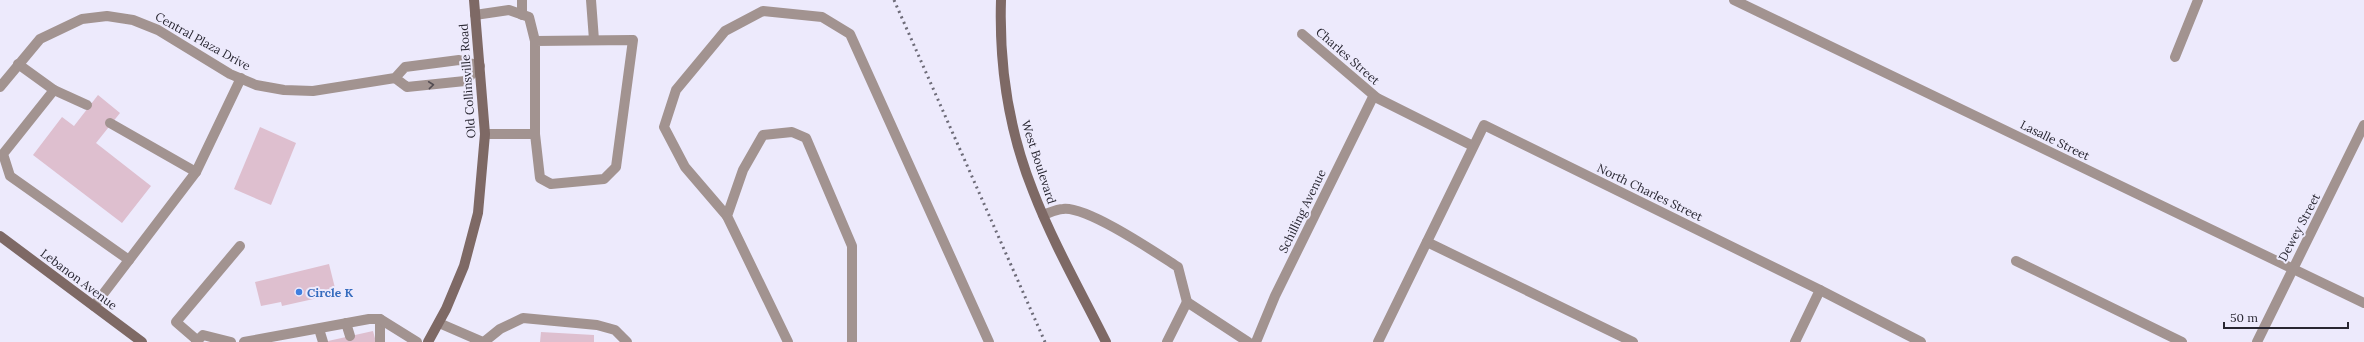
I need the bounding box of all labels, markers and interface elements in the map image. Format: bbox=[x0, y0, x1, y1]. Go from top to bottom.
street label: Central Plaza Drive bbox=[153, 9, 254, 74]
street label: Old Collinsville Road bbox=[456, 23, 478, 139]
street label: Charles Street bbox=[1313, 24, 1383, 88]
one-way arrow bbox=[428, 81, 434, 90]
street label: Lasalle Street bbox=[2018, 117, 2092, 163]
street label: West Boulevard bbox=[1018, 118, 1060, 206]
street label: North Charles Street bbox=[1595, 160, 1706, 224]
street label: Schilling Avenue bbox=[1275, 166, 1329, 255]
street label: Dewey Street bbox=[2275, 190, 2323, 264]
street label: Lebanon Avenue bbox=[38, 245, 121, 313]
place label: Circle K bbox=[307, 285, 353, 300]
marker: Circle K bbox=[294, 287, 304, 297]
scale bar bbox=[2224, 304, 2348, 330]
text: 50 m bbox=[2230, 310, 2258, 325]

